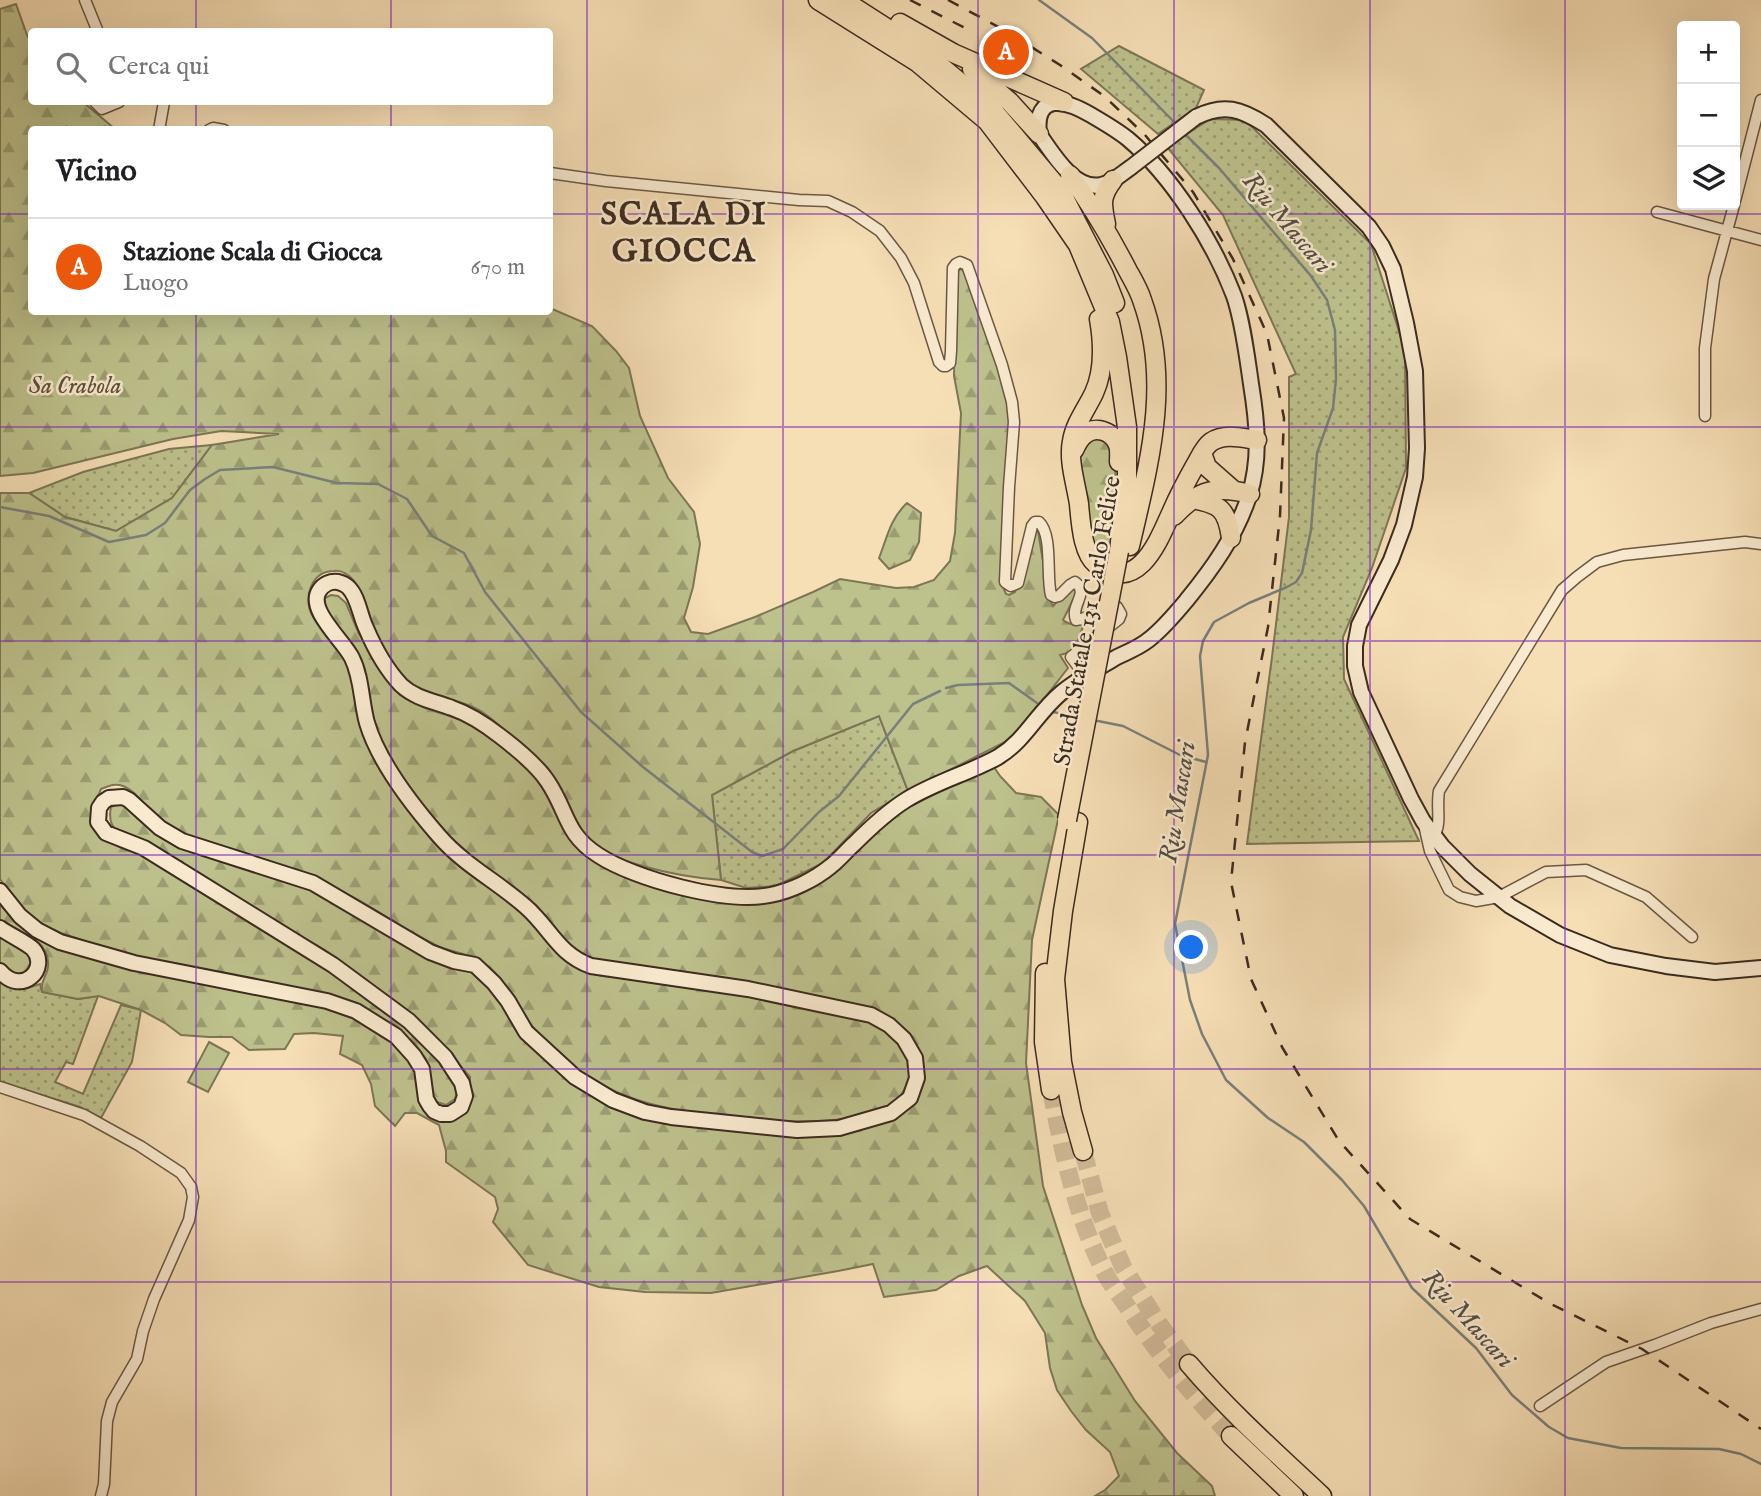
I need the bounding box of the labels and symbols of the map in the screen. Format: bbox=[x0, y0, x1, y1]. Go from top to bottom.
pin: A bbox=[983, 26, 1029, 78]
water label: Riu Mascari bbox=[1235, 165, 1340, 282]
district label: SCALA DI GIOCCA bbox=[600, 195, 768, 273]
park label: Sa Crabola bbox=[29, 371, 121, 402]
street label: Strada Statale 131 Carlo Felice bbox=[1047, 474, 1129, 768]
water label: Riu Mascari bbox=[1152, 737, 1204, 865]
your location bbox=[1174, 930, 1208, 964]
water label: Riu Mascari bbox=[1415, 1262, 1522, 1377]

